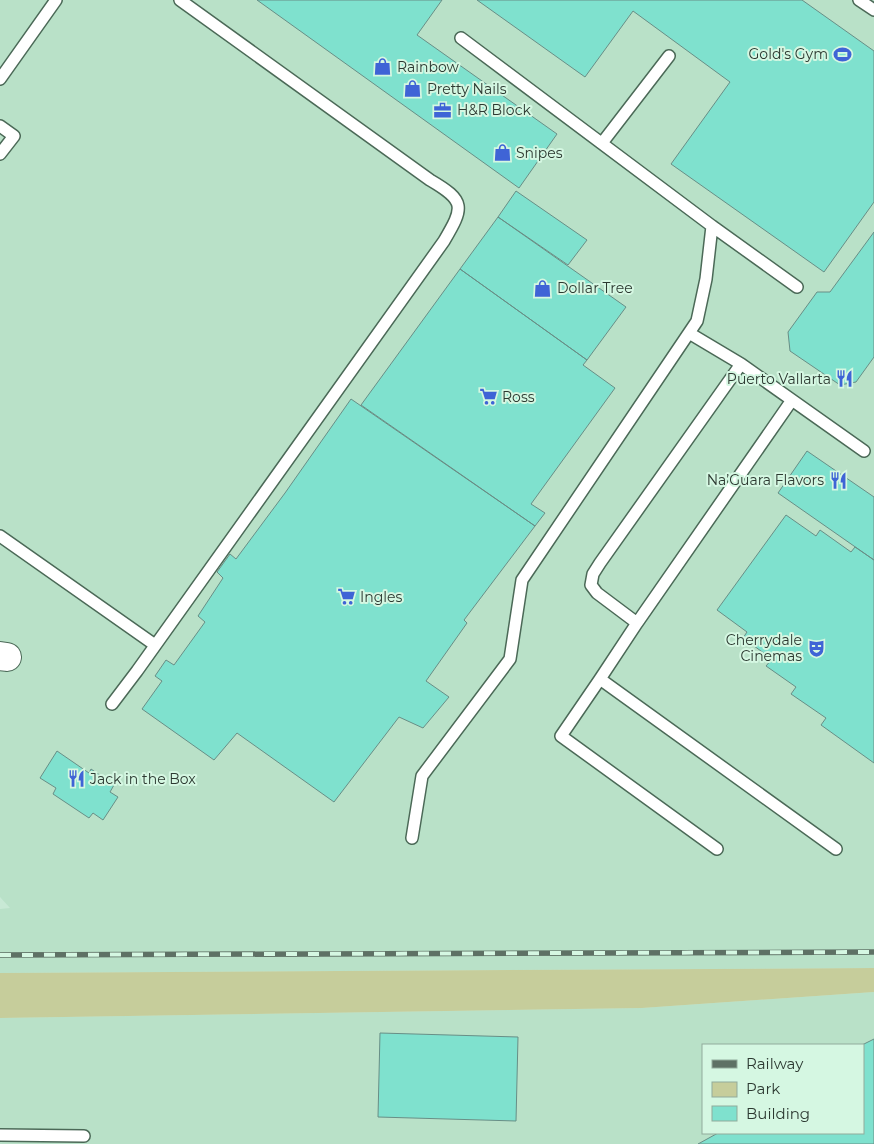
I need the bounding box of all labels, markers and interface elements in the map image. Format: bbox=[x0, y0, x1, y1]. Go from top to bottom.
sports icon: Gold's Gym bbox=[832, 44, 852, 64]
place label: Gold's Gym bbox=[749, 45, 828, 63]
shop icon: Rainbow bbox=[373, 57, 393, 77]
place label: Rainbow bbox=[397, 58, 460, 76]
shop icon: Pretty Nails bbox=[403, 79, 423, 99]
place label: Pretty Nails bbox=[427, 80, 507, 98]
office icon: H&R Block bbox=[433, 100, 453, 120]
place label: H&R Block bbox=[457, 101, 531, 119]
shop icon: Snipes bbox=[492, 143, 512, 163]
place label: Snipes bbox=[516, 144, 563, 162]
shop icon: Dollar Tree bbox=[533, 278, 553, 298]
place label: Dollar Tree bbox=[557, 279, 633, 297]
restaurant icon: Puerto Vallarta bbox=[835, 369, 855, 389]
place label: Puerto Vallarta bbox=[727, 370, 831, 388]
supermarket icon: Ross bbox=[478, 387, 498, 407]
place label: Ross bbox=[502, 388, 535, 406]
restaurant icon: Na’Guara Flavors bbox=[828, 470, 848, 490]
place label: Na’Guara Flavors bbox=[707, 471, 824, 489]
supermarket icon: Ingles bbox=[336, 587, 356, 607]
place label: Ingles bbox=[360, 588, 403, 606]
place label: Cherrydale Cinemas bbox=[726, 631, 802, 665]
theatre icon: Cherrydale Cinemas bbox=[806, 638, 826, 658]
restaurant icon: Jack in the Box bbox=[66, 769, 86, 789]
place label: Jack in the Box bbox=[89, 770, 196, 788]
legend bbox=[702, 1044, 864, 1134]
text: Railway bbox=[746, 1054, 804, 1073]
text: Park bbox=[746, 1079, 780, 1098]
text: Building bbox=[746, 1104, 810, 1123]

